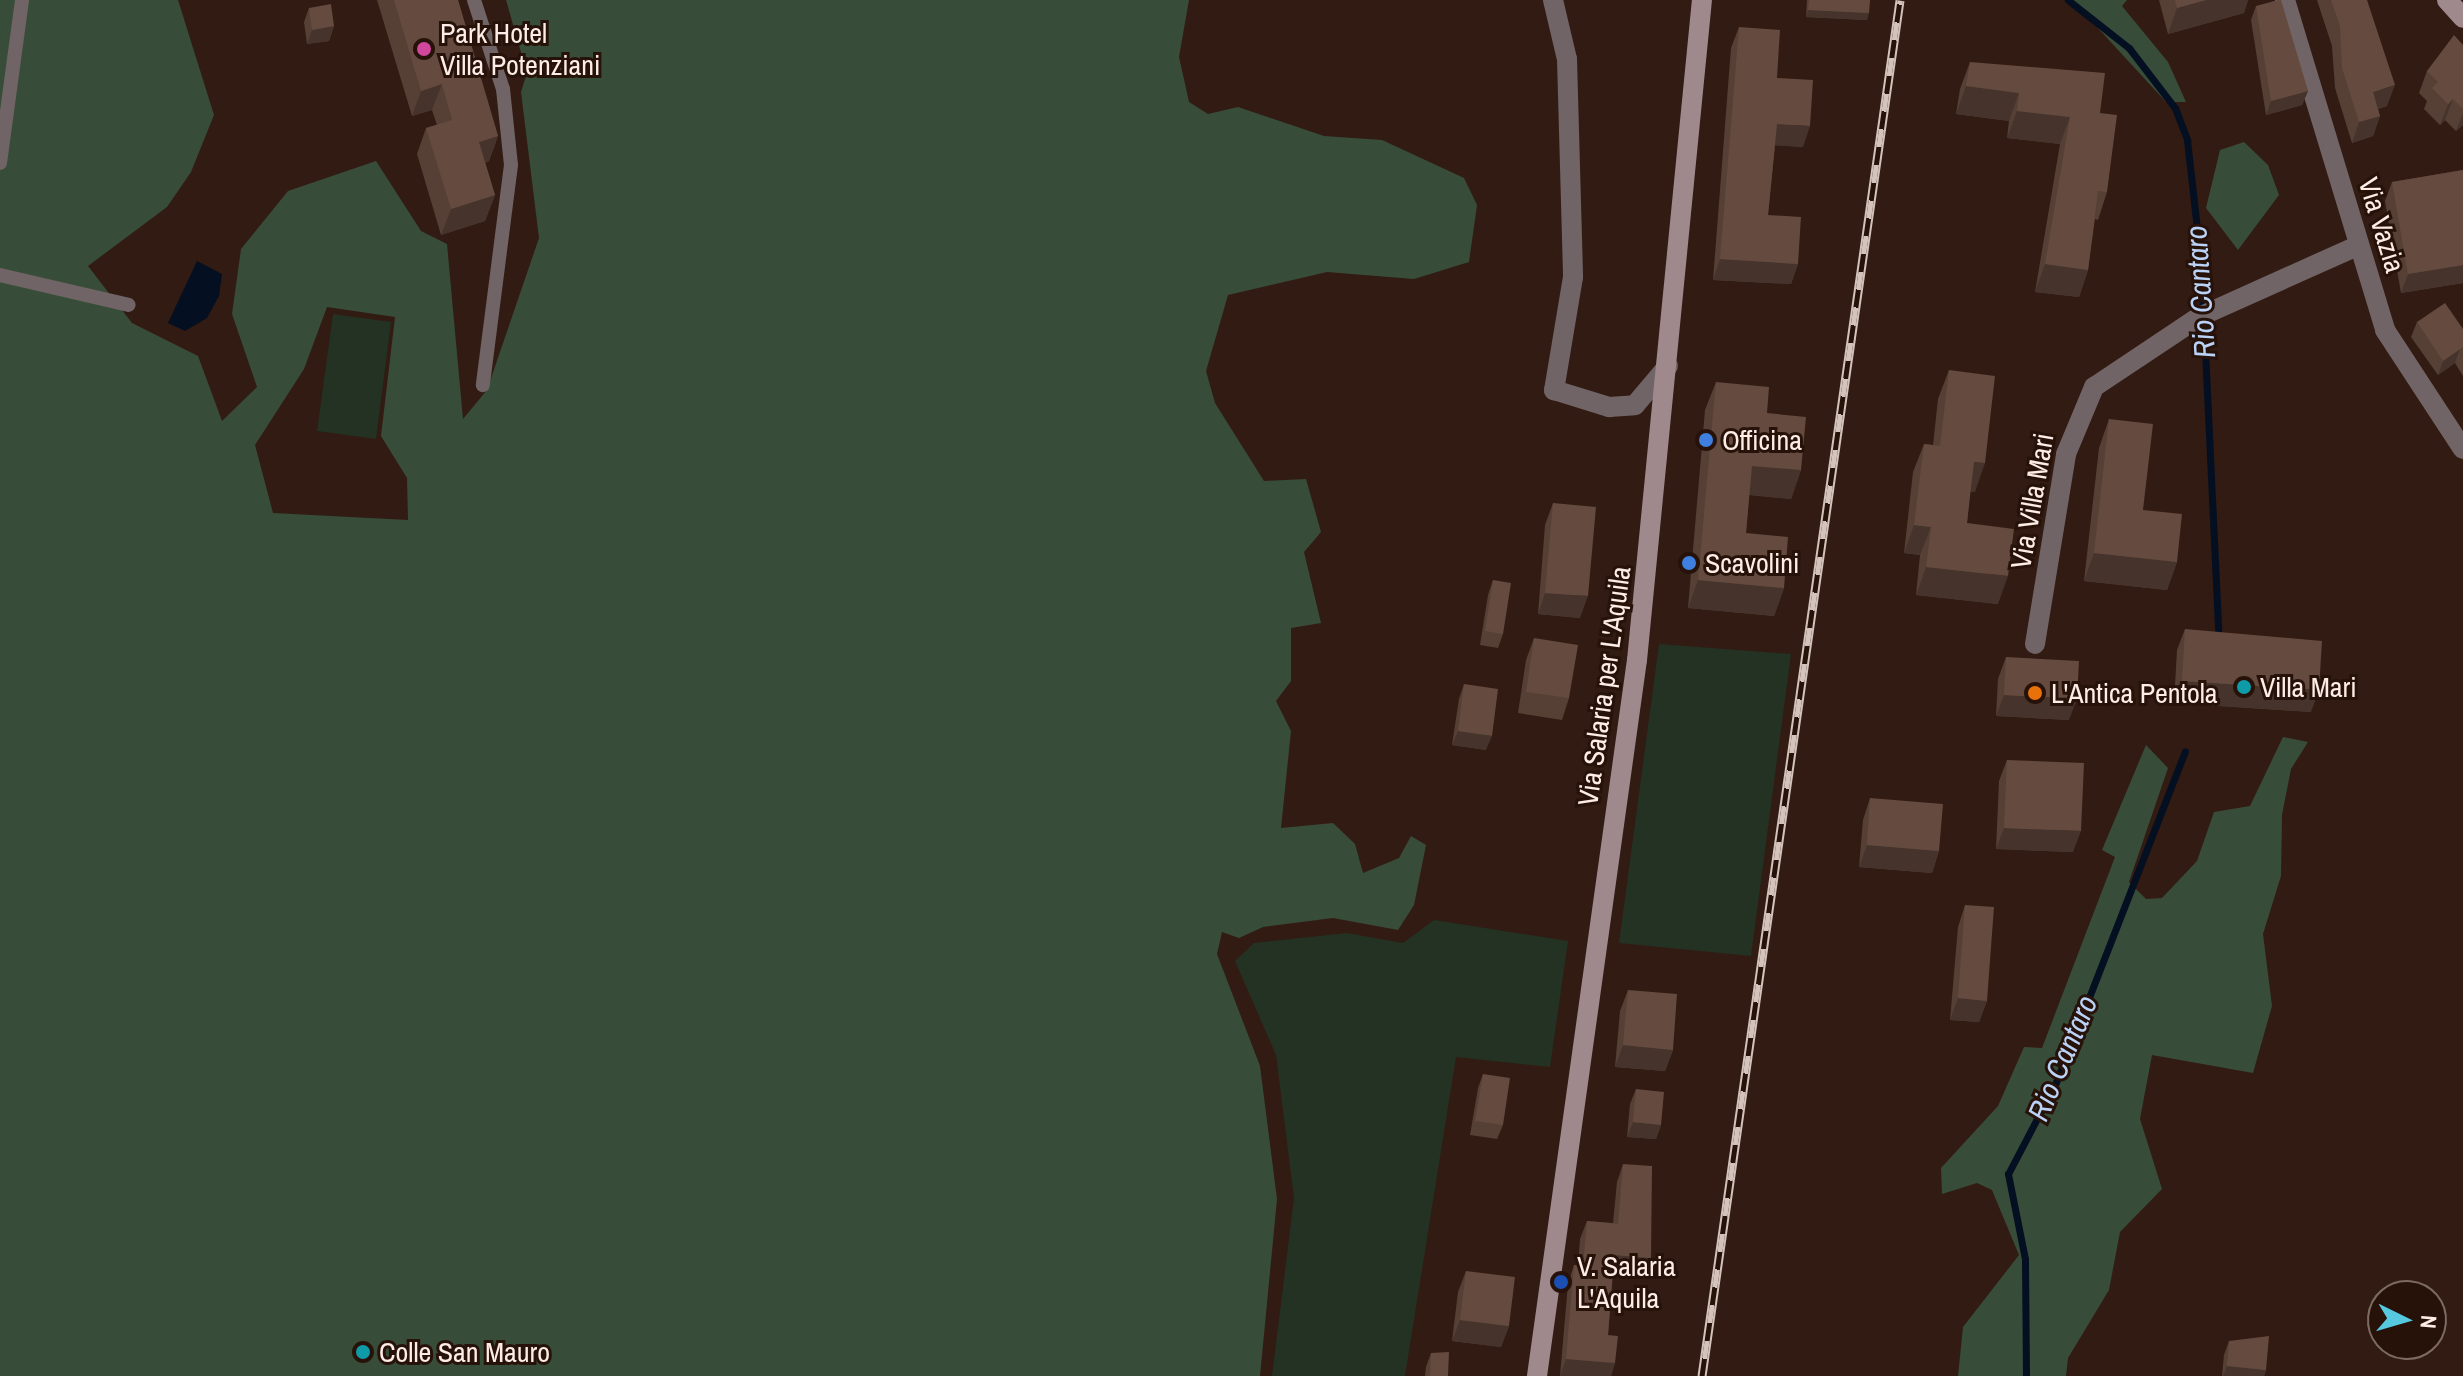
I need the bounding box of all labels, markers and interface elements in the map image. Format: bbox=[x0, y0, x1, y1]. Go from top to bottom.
place label: Park Hotel Villa Potenziani bbox=[440, 16, 600, 82]
marker: Park Hotel Villa Potenziani bbox=[415, 40, 433, 58]
street label: Via Vazia bbox=[2352, 173, 2412, 277]
water label: Rio Cantaro bbox=[2177, 225, 2223, 359]
place label: Officina bbox=[1722, 423, 1802, 457]
marker: Officina bbox=[1697, 431, 1715, 449]
street label: Via Villa Mari bbox=[2004, 431, 2060, 571]
place label: Scavolini bbox=[1705, 546, 1799, 580]
marker: Scavolini bbox=[1680, 554, 1698, 572]
street label: Via Salaria per L'Aquila bbox=[1571, 564, 1637, 808]
place label: Villa Mari bbox=[2260, 670, 2357, 704]
place label: L'Antica Pentola bbox=[2051, 676, 2218, 710]
marker: Villa Mari bbox=[2235, 678, 2253, 696]
marker: L'Antica Pentola bbox=[2026, 684, 2044, 702]
water label: Rio Cantaro bbox=[2020, 990, 2104, 1126]
place label: V. Salaria L'Aquila bbox=[1577, 1249, 1676, 1315]
marker: V. Salaria L'Aquila bbox=[1552, 1273, 1570, 1291]
north arrow bbox=[2367, 1280, 2447, 1360]
text: N bbox=[2413, 1314, 2444, 1330]
place label: Colle San Mauro bbox=[379, 1335, 550, 1369]
marker: Colle San Mauro bbox=[354, 1343, 372, 1361]

